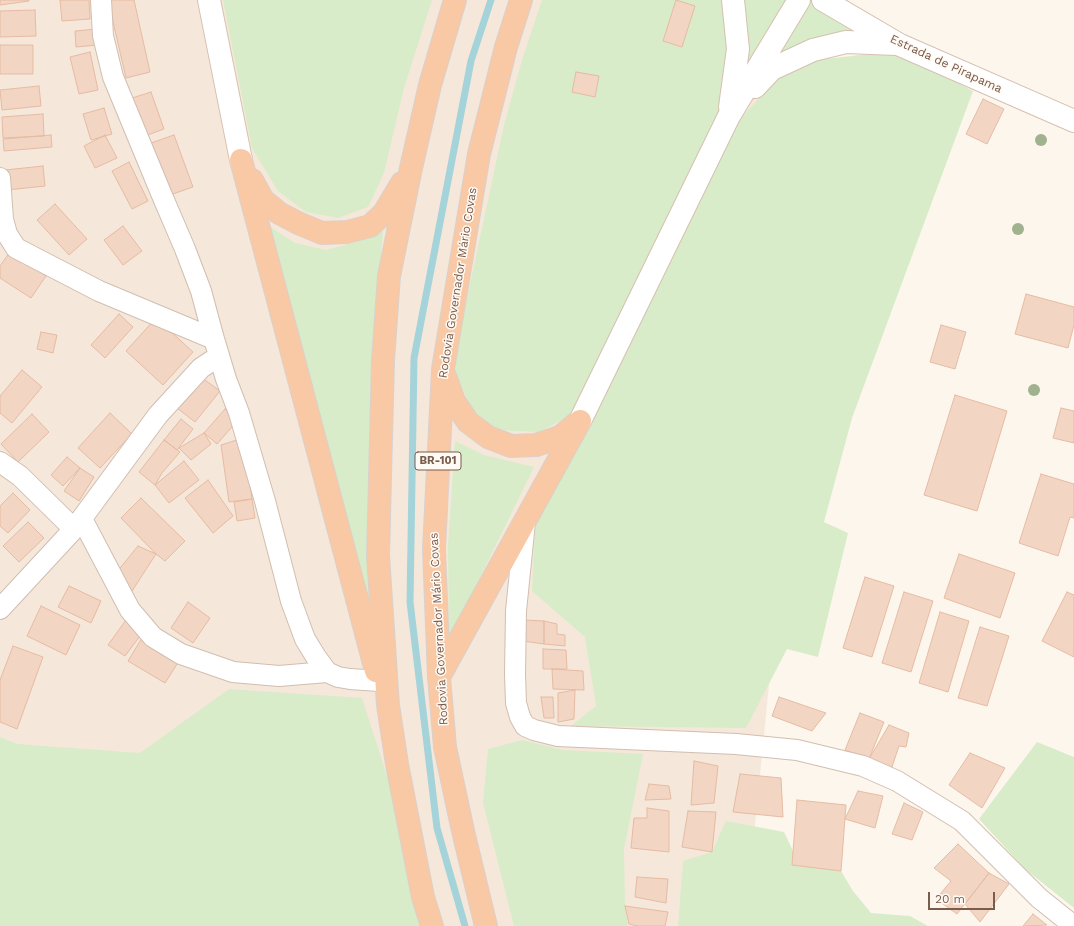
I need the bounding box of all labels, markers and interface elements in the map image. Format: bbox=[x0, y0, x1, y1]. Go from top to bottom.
street label: Estrada de Pirapama bbox=[888, 32, 1004, 96]
street label: Rodovia Governador Mário Covas bbox=[436, 187, 480, 379]
road number: BR-101 bbox=[415, 452, 461, 470]
street label: Rodovia Governador Mário Covas bbox=[427, 532, 451, 726]
scale bar bbox=[930, 884, 997, 910]
text: 20 m bbox=[935, 892, 965, 906]

